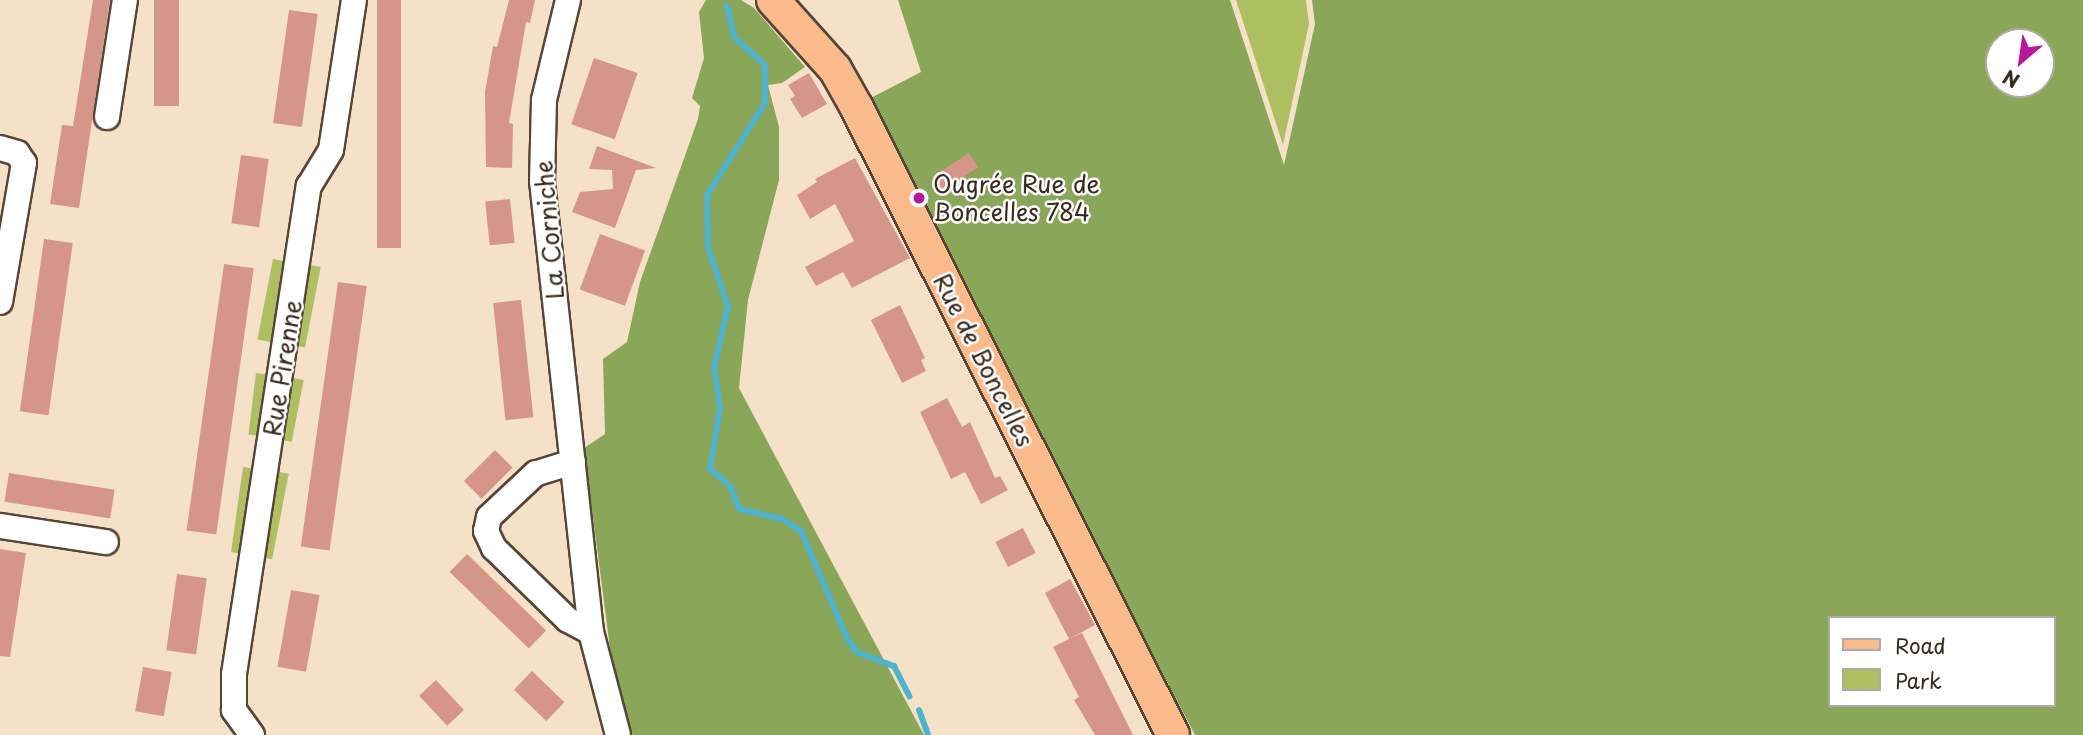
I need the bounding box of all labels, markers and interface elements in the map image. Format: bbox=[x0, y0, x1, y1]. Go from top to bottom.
north arrow bbox=[1985, 28, 2055, 98]
text: N bbox=[1997, 64, 2024, 96]
street label: La Corniche bbox=[529, 159, 569, 301]
place label: Ougrée Rue de Boncelles 784 bbox=[933, 170, 1102, 226]
marker: Ougrée Rue de Boncelles 784 bbox=[911, 190, 927, 206]
street label: Rue de Boncelles bbox=[927, 267, 1041, 453]
street label: Rue Pirenne bbox=[257, 297, 307, 439]
legend bbox=[1828, 616, 2055, 707]
text: Road bbox=[1895, 629, 1946, 661]
text: Park bbox=[1895, 664, 1942, 696]

